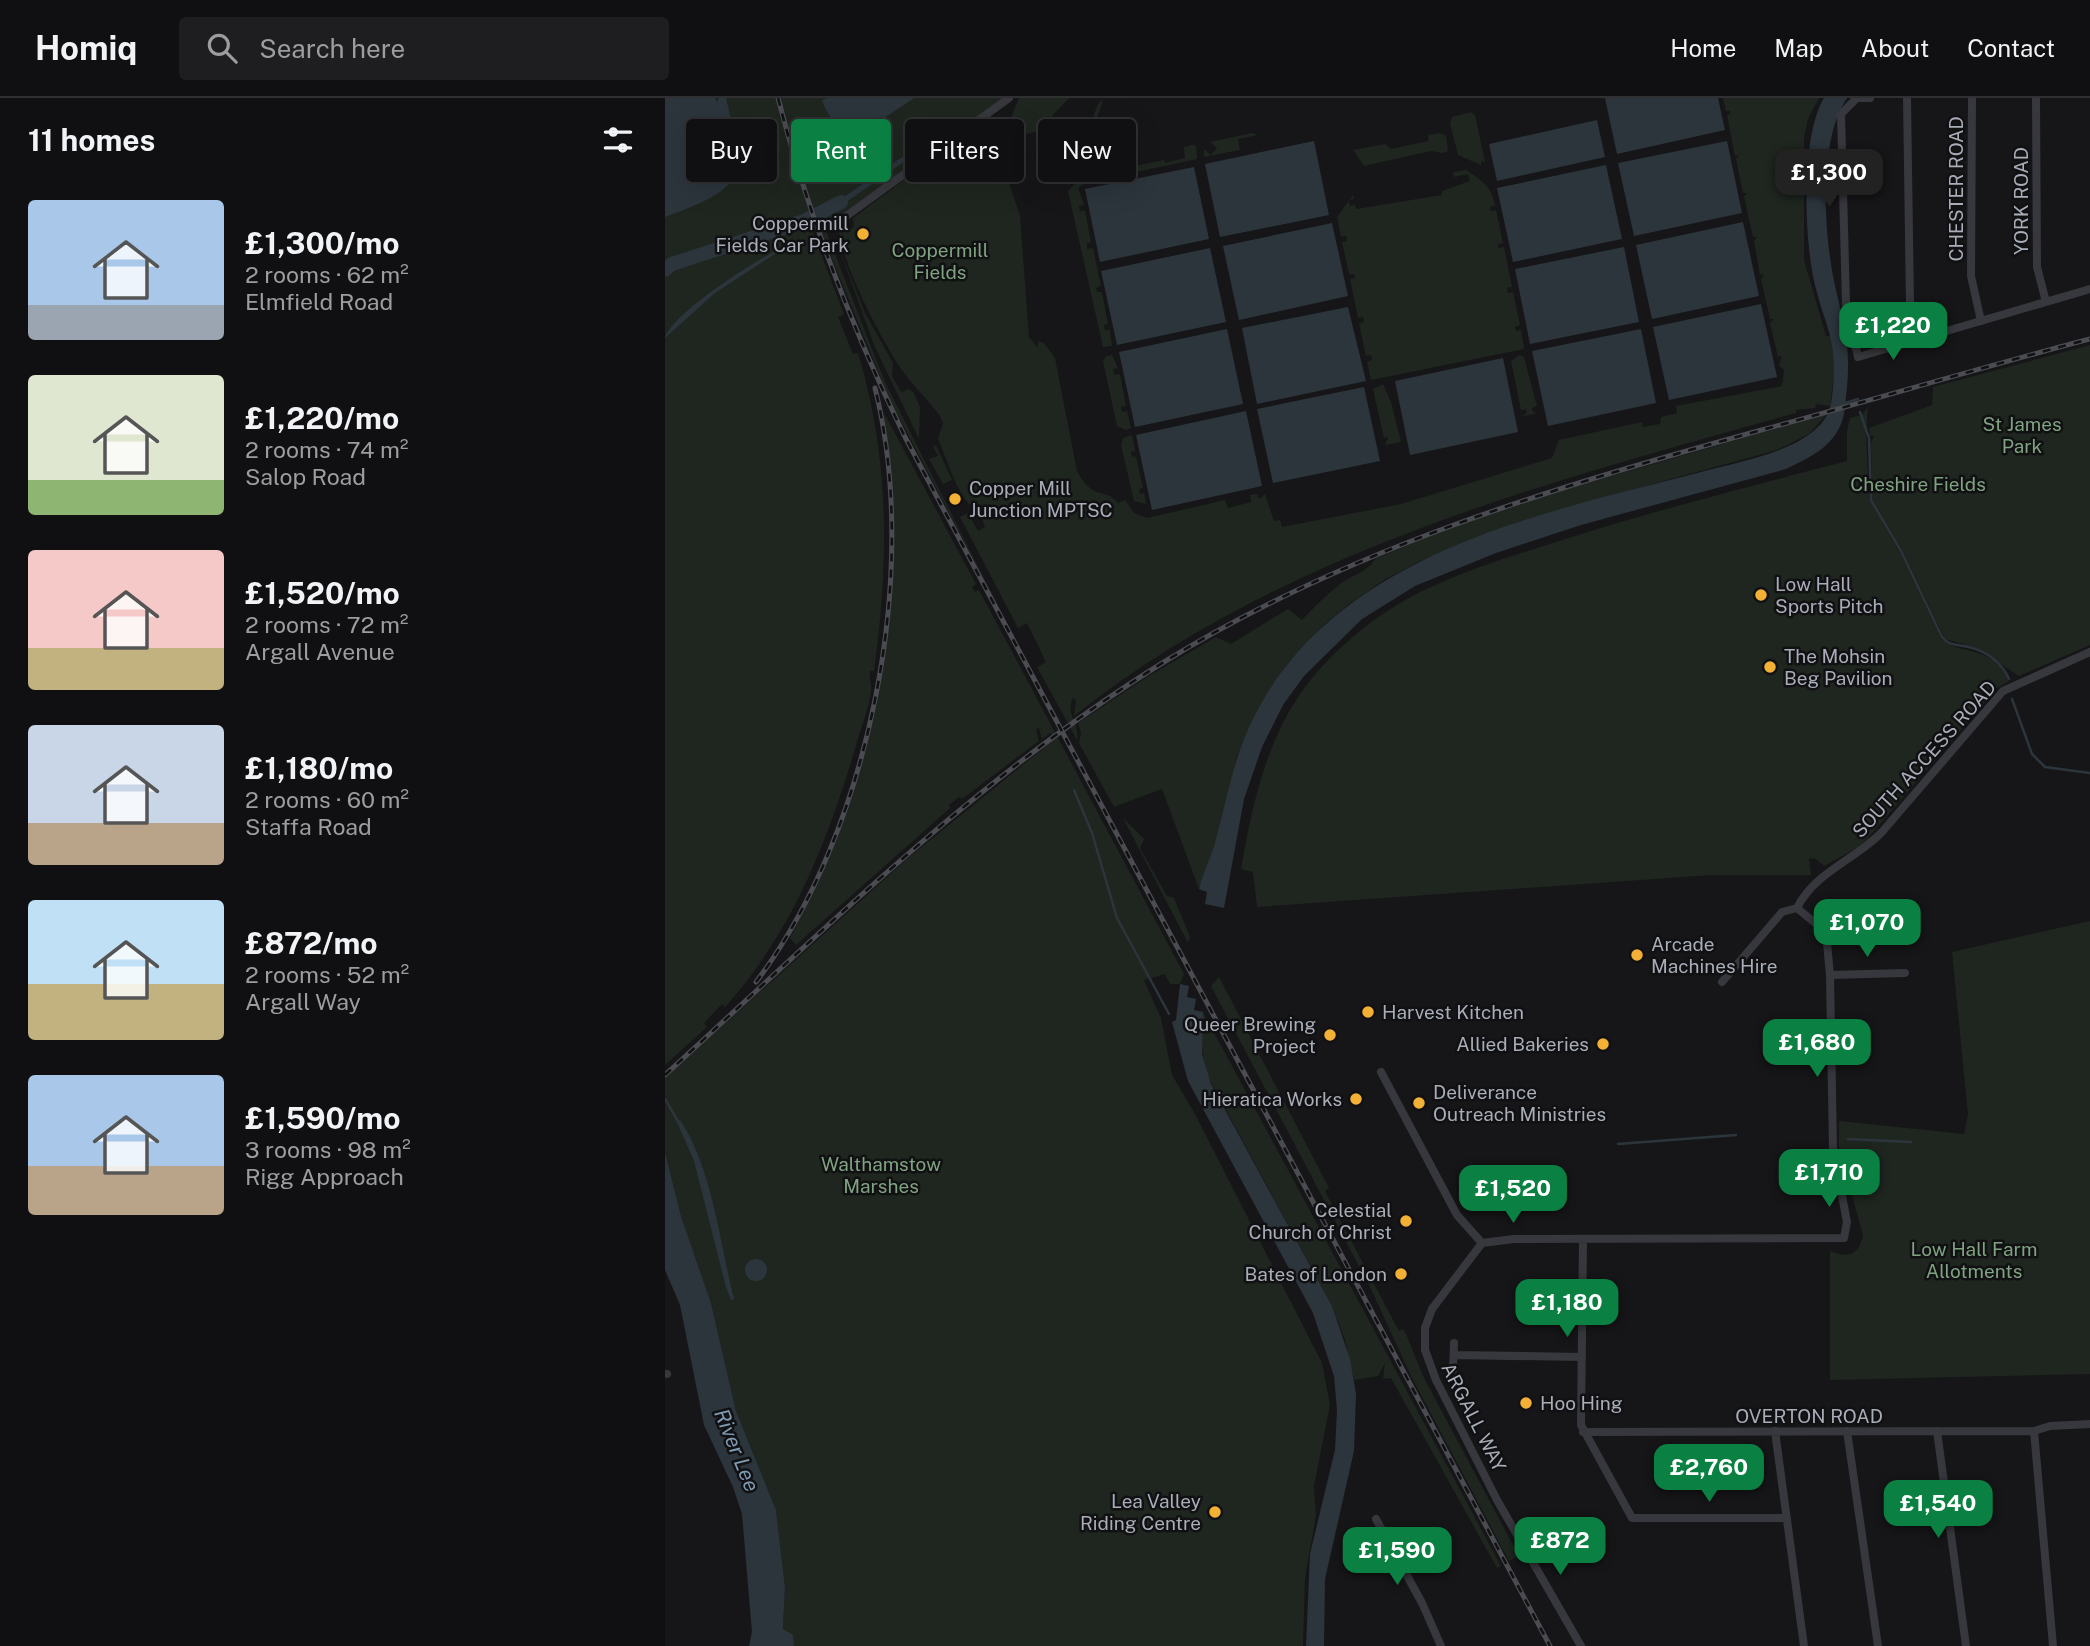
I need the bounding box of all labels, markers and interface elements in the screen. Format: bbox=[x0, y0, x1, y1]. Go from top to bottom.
search box bbox=[179, 17, 669, 80]
text: Homiq bbox=[35, 29, 137, 67]
icon: search bbox=[203, 29, 241, 67]
text: Search here bbox=[259, 33, 405, 64]
text: Home bbox=[1670, 34, 1736, 62]
text: Map bbox=[1774, 34, 1823, 62]
text: About bbox=[1861, 34, 1929, 62]
text: Contact bbox=[1967, 34, 2055, 62]
street label: CHESTER ROAD bbox=[1945, 116, 1967, 262]
chip: Buy bbox=[686, 119, 777, 182]
chip: Rent bbox=[791, 119, 891, 182]
chip: Filters bbox=[905, 119, 1024, 182]
chip: New bbox=[1038, 119, 1136, 182]
icon: filters bbox=[599, 121, 637, 159]
text: 11 homes bbox=[28, 122, 155, 158]
street label: YORK ROAD bbox=[2010, 147, 2032, 255]
pin: £1,300 bbox=[1772, 150, 1886, 209]
text: £1,300 bbox=[1791, 158, 1867, 185]
place label: Coppermill Fields Car Park bbox=[715, 212, 849, 256]
text: £1,300/mo bbox=[245, 225, 400, 261]
marker: Coppermill Fields Car Park bbox=[855, 226, 871, 242]
icon: home bbox=[84, 228, 168, 312]
park label: Coppermill Fields bbox=[891, 239, 989, 283]
text: 2 rooms · 62 m² bbox=[245, 261, 409, 288]
text: Elmfield Road bbox=[245, 288, 393, 315]
pin: £1,220 bbox=[1836, 302, 1950, 362]
text: £1,220 bbox=[1855, 311, 1931, 338]
text: £1,220/mo bbox=[245, 400, 399, 436]
icon: home bbox=[84, 403, 168, 487]
park label: St James Park bbox=[1983, 413, 2062, 457]
text: 2 rooms · 74 m² bbox=[245, 436, 408, 463]
text: Salop Road bbox=[245, 463, 366, 490]
park label: Cheshire Fields bbox=[1850, 473, 1986, 495]
place label: Copper Mill Junction MPTSC bbox=[969, 477, 1113, 521]
marker: Copper Mill Junction MPTSC bbox=[947, 491, 963, 507]
place label: Low Hall Sports Pitch bbox=[1775, 573, 1884, 617]
text: £1,520/mo bbox=[245, 575, 400, 611]
icon: home bbox=[84, 578, 168, 662]
marker: Low Hall Sports Pitch bbox=[1753, 587, 1769, 603]
text: 2 rooms · 72 m² bbox=[245, 611, 408, 638]
text: Argall Avenue bbox=[245, 638, 395, 665]
place label: The Mohsin Beg Pavilion bbox=[1784, 645, 1893, 689]
marker: The Mohsin Beg Pavilion bbox=[1762, 659, 1778, 675]
street label: SOUTH ACCESS ROAD bbox=[1848, 676, 2000, 842]
text: £1,180/mo bbox=[245, 750, 393, 786]
icon: home bbox=[84, 753, 168, 837]
text: 2 rooms · 60 m² bbox=[245, 786, 409, 813]
text: Staffa Road bbox=[245, 813, 372, 840]
pin: £1,070 bbox=[1810, 900, 1924, 959]
text: £1,070 bbox=[1830, 908, 1904, 935]
text: £872/mo bbox=[245, 925, 378, 961]
icon: home bbox=[84, 928, 168, 1012]
place label: Arcade Machines Hire bbox=[1651, 933, 1778, 977]
marker: Arcade Machines Hire bbox=[1629, 947, 1645, 963]
text: 2 rooms · 52 m² bbox=[245, 961, 409, 988]
text: Argall Way bbox=[245, 988, 361, 1015]
place label: Harvest Kitchen bbox=[1382, 1001, 1524, 1023]
marker: Harvest Kitchen bbox=[1360, 1004, 1376, 1020]
place label: Queer Brewing Project bbox=[1184, 1013, 1316, 1057]
pin: £1,680 bbox=[1760, 1020, 1874, 1079]
marker: Queer Brewing Project bbox=[1322, 1027, 1338, 1043]
text: £1,680 bbox=[1779, 1028, 1855, 1055]
place label: Allied Bakeries bbox=[1456, 1033, 1589, 1055]
marker: Allied Bakeries bbox=[1595, 1036, 1611, 1052]
place label: Deliverance Outreach Ministries bbox=[1433, 1081, 1606, 1125]
place label: Hieratica Works bbox=[1202, 1088, 1342, 1110]
marker: Hieratica Works bbox=[1348, 1091, 1364, 1107]
marker: Deliverance Outreach Ministries bbox=[1411, 1095, 1427, 1111]
text: £1,590/mo bbox=[245, 1100, 400, 1136]
icon: home bbox=[84, 1103, 168, 1187]
text: 3 rooms · 98 m² bbox=[245, 1136, 411, 1163]
pin: £1,710 bbox=[1772, 1150, 1886, 1209]
park label: Walthamstow Marshes bbox=[821, 1153, 941, 1197]
text: £1,710 bbox=[1795, 1158, 1863, 1185]
text: Rigg Approach bbox=[245, 1163, 404, 1190]
pin: £1,520 bbox=[1456, 1166, 1570, 1225]
text: £1,520 bbox=[1475, 1174, 1551, 1201]
place label: Celestial Church of Christ bbox=[1249, 1199, 1392, 1243]
marker: Celestial Church of Christ bbox=[1398, 1213, 1414, 1229]
park label: Low Hall Farm Allotments bbox=[1911, 1238, 2037, 1282]
place label: Bates of London bbox=[1245, 1263, 1387, 1285]
marker: Bates of London bbox=[1393, 1266, 1409, 1282]
pin: £1,180 bbox=[1510, 1280, 1624, 1339]
text: £1,180 bbox=[1531, 1288, 1603, 1315]
street label: ARGALL WAY bbox=[1437, 1359, 1511, 1476]
place label: Hoo Hing bbox=[1540, 1392, 1623, 1414]
marker: Hoo Hing bbox=[1518, 1395, 1534, 1411]
water label: River Lee bbox=[709, 1405, 765, 1495]
street label: OVERTON ROAD bbox=[1735, 1405, 1883, 1427]
pin: £2,760 bbox=[1652, 1444, 1766, 1504]
text: £2,760 bbox=[1670, 1453, 1748, 1480]
pin: £1,540 bbox=[1881, 1480, 1995, 1540]
text: £1,540 bbox=[1900, 1489, 1976, 1516]
place label: Lea Valley Riding Centre bbox=[1080, 1490, 1201, 1534]
marker: Lea Valley Riding Centre bbox=[1207, 1504, 1223, 1520]
pin: £872 bbox=[1519, 1518, 1601, 1577]
text: £872 bbox=[1530, 1526, 1590, 1553]
pin: £1,590 bbox=[1340, 1528, 1454, 1587]
text: £1,590 bbox=[1359, 1536, 1435, 1563]

